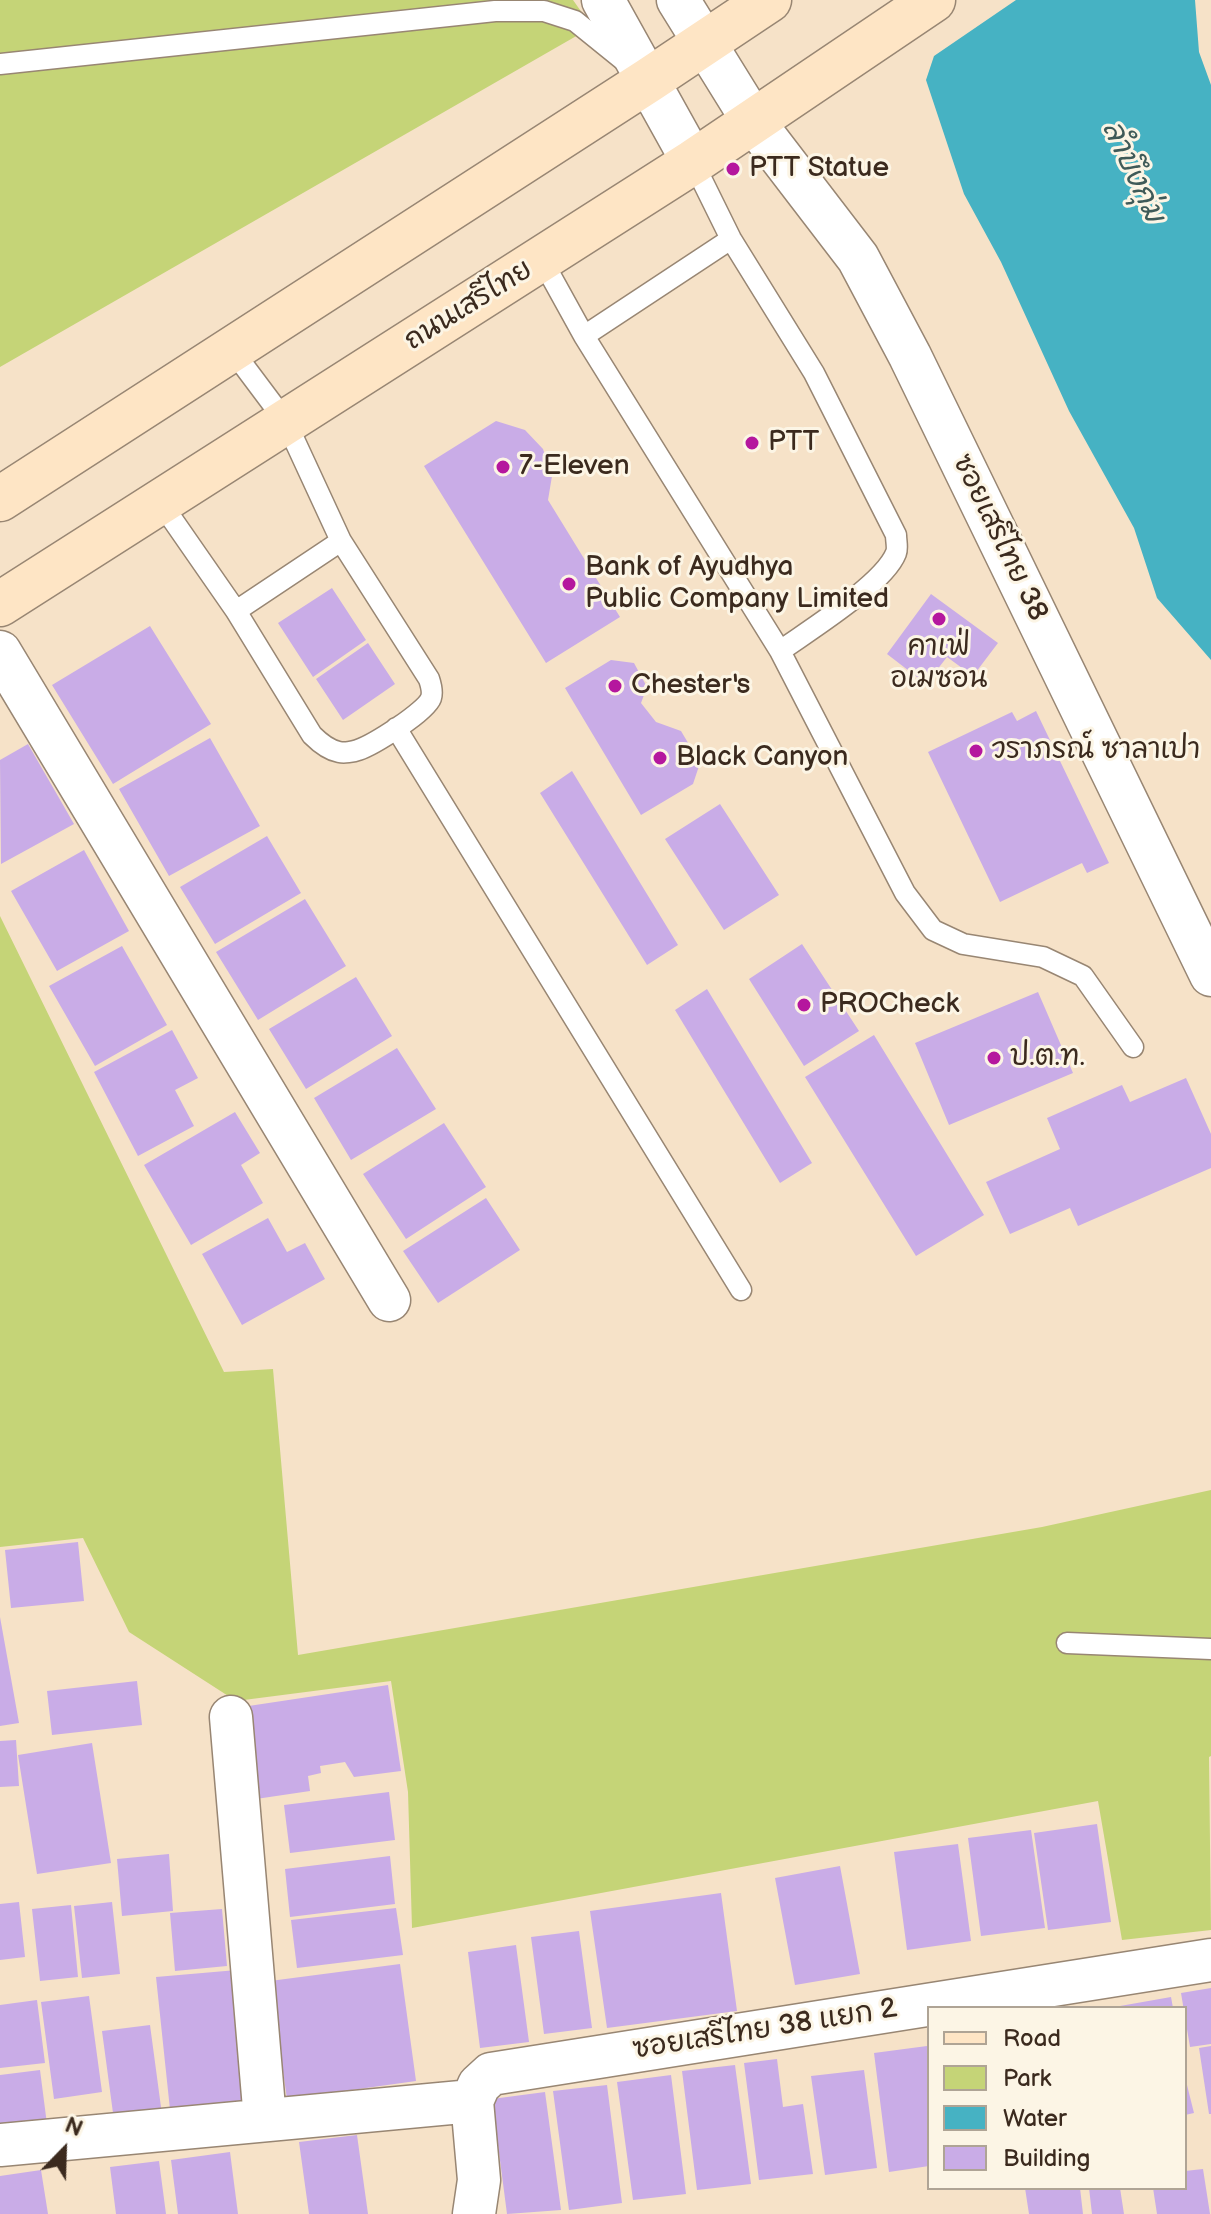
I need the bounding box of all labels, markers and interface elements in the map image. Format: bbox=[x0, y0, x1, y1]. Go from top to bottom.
water label: ลำบึงกุ่ม bbox=[1093, 115, 1171, 229]
place label: PTT Statue bbox=[749, 152, 889, 186]
marker: PTT Statue bbox=[724, 160, 742, 178]
street label: ถนนเสรีไทย bbox=[399, 254, 539, 358]
place label: PTT bbox=[768, 426, 819, 460]
marker: PTT bbox=[743, 434, 761, 452]
street label: ซอยเสรีไทย 38 bbox=[944, 449, 1054, 627]
place label: 7-Eleven bbox=[519, 450, 629, 484]
marker: 7-Eleven bbox=[494, 458, 512, 476]
place label: Bank of Ayudhya Public Company Limited bbox=[585, 551, 889, 617]
marker: Bank of Ayudhya Public Company Limited bbox=[560, 575, 578, 593]
marker: คาเฟ่ อเมซอน bbox=[930, 610, 948, 628]
place label: คาเฟ่ อเมซอน bbox=[891, 631, 987, 697]
place label: Chester's bbox=[631, 669, 750, 703]
marker: Chester's bbox=[606, 677, 624, 695]
place label: วราภรณ์ ซาลาเปา bbox=[992, 734, 1200, 768]
place label: Black Canyon bbox=[676, 741, 848, 775]
marker: วราภรณ์ ซาลาเปา bbox=[967, 742, 985, 760]
marker: Black Canyon bbox=[651, 749, 669, 767]
place label: PROCheck bbox=[820, 988, 959, 1022]
marker: PROCheck bbox=[795, 996, 813, 1014]
place label: ป.ต.ท. bbox=[1010, 1041, 1085, 1075]
marker: ป.ต.ท. bbox=[985, 1049, 1003, 1067]
street label: ซอยเสรีไทย 38 แยก 2 bbox=[631, 1993, 899, 2067]
legend bbox=[927, 2006, 1187, 2190]
text: Road bbox=[1003, 2024, 1061, 2053]
text: Park bbox=[1003, 2064, 1051, 2093]
text: Water bbox=[1003, 2104, 1067, 2133]
north arrow bbox=[24, 2110, 104, 2190]
text: N bbox=[61, 2112, 86, 2143]
text: Building bbox=[1003, 2144, 1090, 2173]

